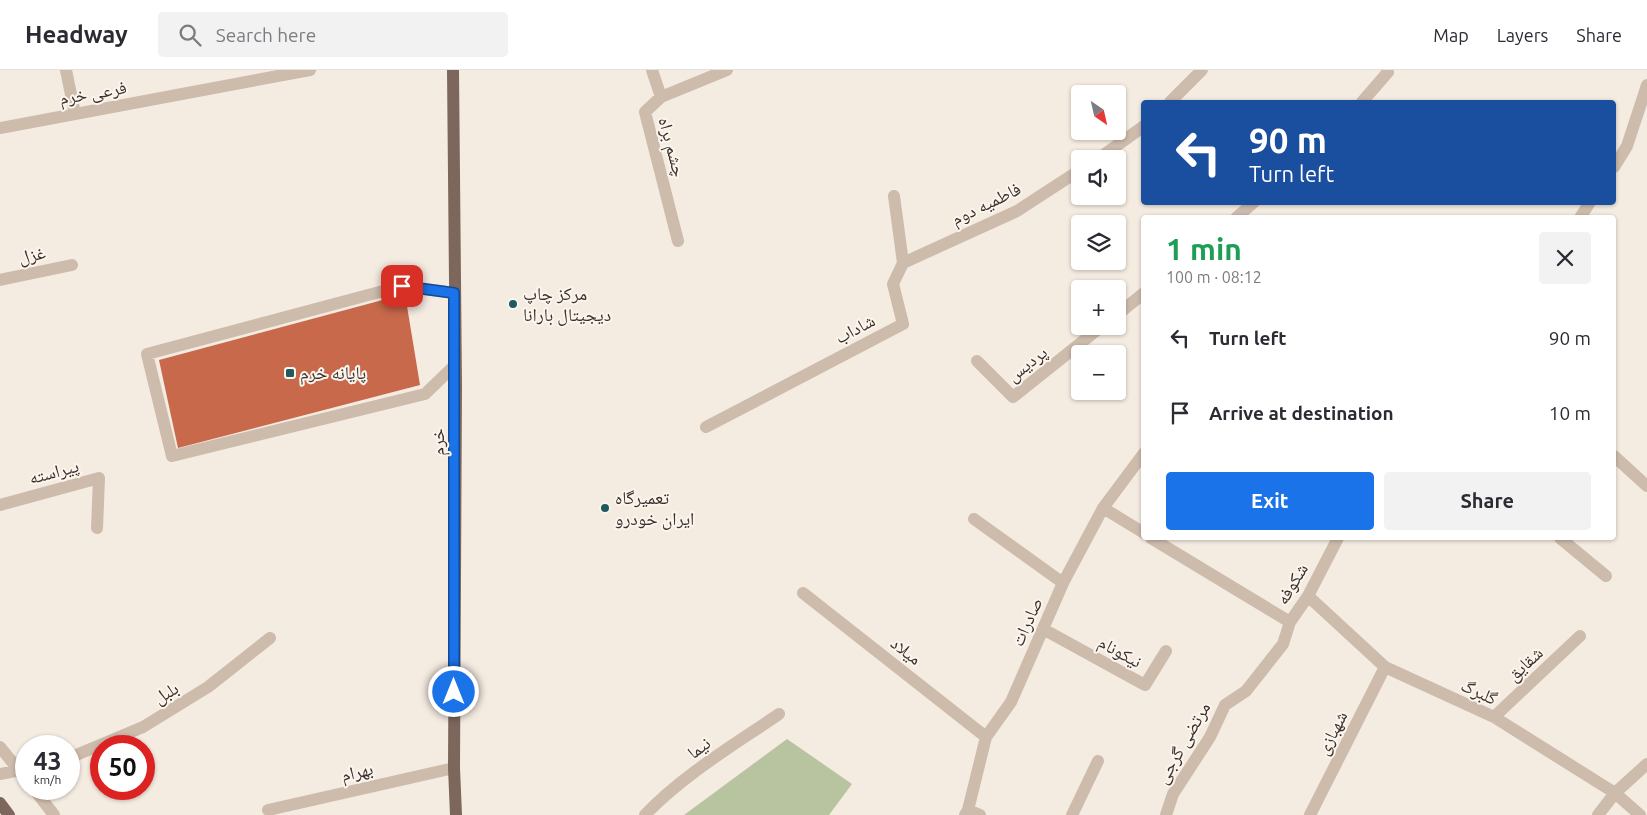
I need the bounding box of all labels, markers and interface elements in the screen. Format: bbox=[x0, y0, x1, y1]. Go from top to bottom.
search box bbox=[158, 12, 508, 57]
text: Headway bbox=[25, 21, 128, 48]
icon: search bbox=[176, 21, 204, 49]
text: Search here bbox=[216, 24, 316, 46]
text: Map bbox=[1433, 25, 1469, 45]
text: Layers bbox=[1497, 25, 1548, 45]
text: Share bbox=[1576, 25, 1622, 45]
street label: فرعی خرم bbox=[58, 76, 129, 111]
north arrow bbox=[1071, 85, 1126, 140]
map controls bbox=[1071, 85, 1126, 400]
street label: چشم براه bbox=[653, 115, 691, 179]
icon: left bbox=[1166, 120, 1231, 185]
text: 90 m bbox=[1249, 120, 1327, 160]
button: sound bbox=[1071, 150, 1126, 205]
text: Turn left bbox=[1249, 161, 1334, 186]
street label: فاطمیه دوم bbox=[948, 178, 1025, 231]
button: layers bbox=[1071, 215, 1126, 270]
text: 1 min bbox=[1166, 232, 1242, 266]
button: close bbox=[1539, 232, 1591, 284]
street label: غزل bbox=[16, 241, 48, 269]
pin bbox=[381, 265, 423, 307]
text: 100 m · 08:12 bbox=[1166, 268, 1262, 286]
icon: arrive bbox=[388, 272, 416, 300]
button: + bbox=[1071, 280, 1126, 335]
place label: مرکز چاپ دیجیتال بارانا bbox=[523, 283, 611, 326]
marker: مرکز چاپ دیجیتال بارانا bbox=[507, 298, 519, 310]
street label: شاداب bbox=[831, 309, 879, 348]
icon: left bbox=[1166, 324, 1194, 352]
text: Turn left bbox=[1209, 327, 1287, 349]
text: 90 m bbox=[1549, 327, 1591, 349]
street label: پردیس bbox=[1002, 341, 1052, 387]
button: − bbox=[1071, 345, 1126, 400]
place label: پایانه خرم bbox=[300, 362, 366, 385]
marker: پایانه خرم bbox=[284, 367, 296, 379]
icon: arrive bbox=[1166, 399, 1194, 427]
text: Arrive at destination bbox=[1209, 402, 1394, 424]
text: 10 m bbox=[1549, 402, 1591, 424]
street label: خرم bbox=[427, 428, 450, 456]
street label: پیراسته bbox=[27, 455, 81, 489]
button: Exit bbox=[1166, 472, 1374, 530]
button: Share bbox=[1384, 472, 1591, 530]
place label: تعمیرگاه ایران خودرو bbox=[615, 487, 694, 530]
marker: تعمیرگاه ایران خودرو bbox=[599, 502, 611, 514]
street label: شکوفه bbox=[1271, 559, 1312, 608]
street label: صادرات bbox=[1007, 594, 1047, 649]
street label: نیکونام bbox=[1094, 631, 1146, 674]
street label: میلاد bbox=[887, 632, 926, 669]
street label: شقایق bbox=[1502, 642, 1548, 686]
position arrow bbox=[427, 665, 479, 717]
street label: گلبرگ bbox=[1458, 674, 1501, 710]
street label: بلبل bbox=[150, 677, 183, 709]
street label: مرتضی گرجی bbox=[1151, 698, 1215, 788]
street label: شهبازی bbox=[1312, 707, 1352, 759]
street label: نیما bbox=[683, 732, 715, 763]
speed limit sign: 50 bbox=[90, 735, 155, 800]
text: 43 bbox=[33, 747, 62, 775]
street label: بهرام bbox=[339, 758, 375, 787]
text: km/h bbox=[34, 773, 61, 786]

